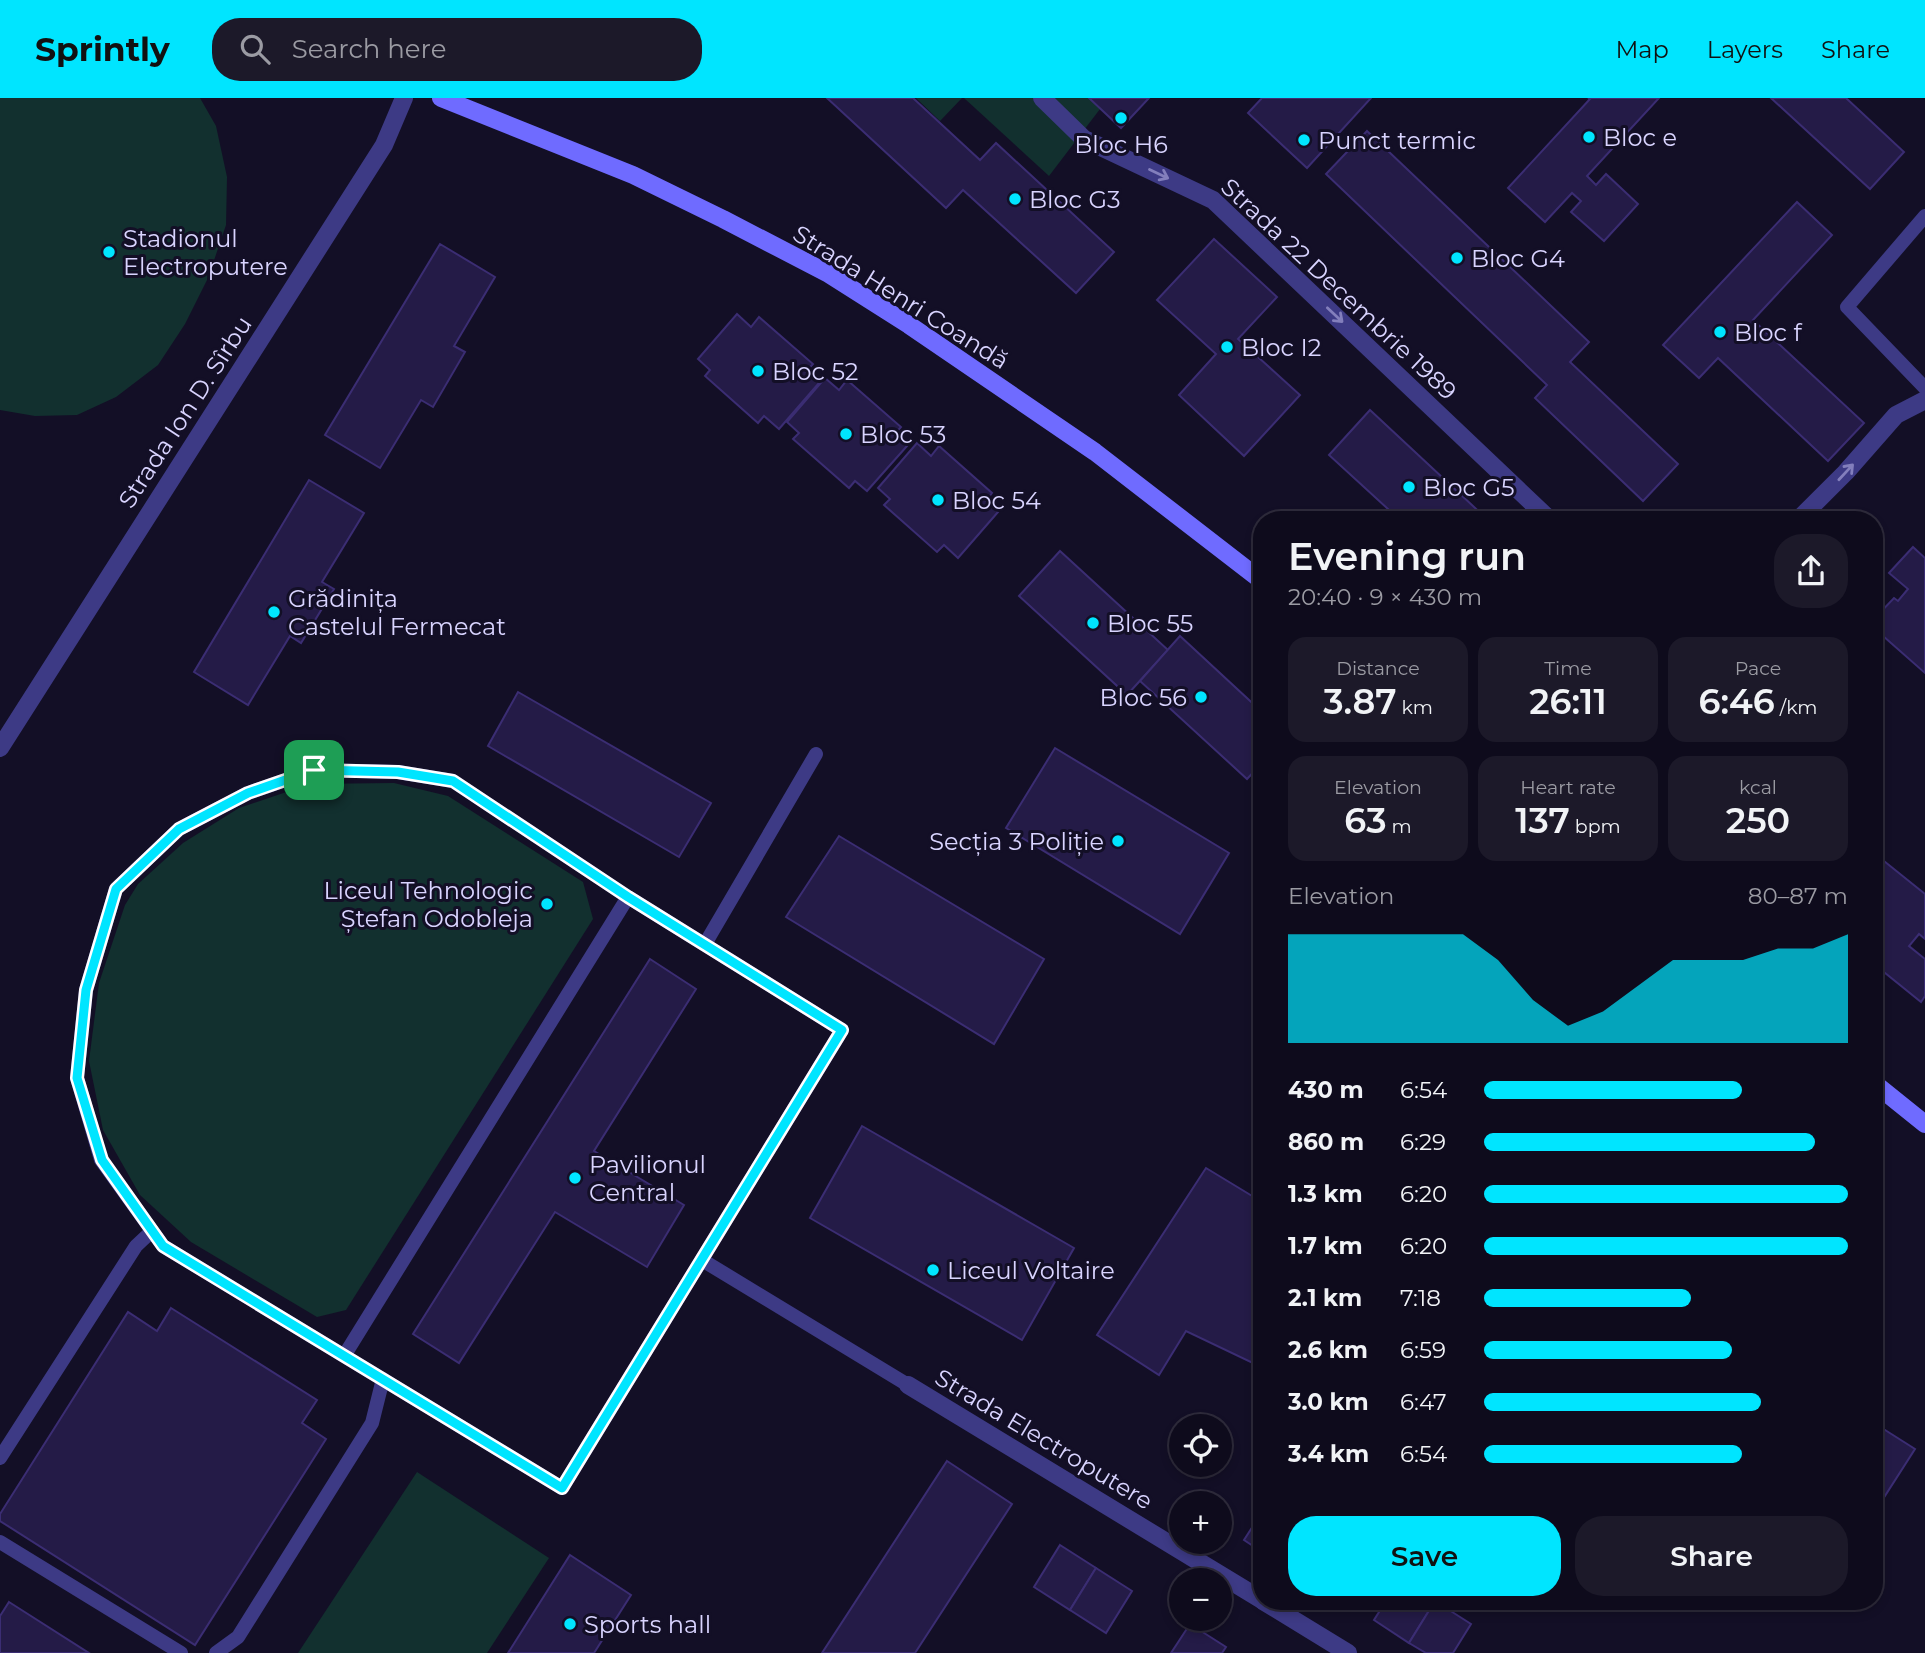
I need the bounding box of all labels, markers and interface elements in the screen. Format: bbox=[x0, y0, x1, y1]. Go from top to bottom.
search box bbox=[212, 18, 702, 81]
text: Sprintly bbox=[35, 29, 170, 69]
icon: search bbox=[236, 30, 274, 68]
text: Search here bbox=[292, 33, 446, 65]
text: Map bbox=[1615, 35, 1669, 64]
text: Layers bbox=[1707, 35, 1783, 64]
text: Share bbox=[1821, 35, 1890, 64]
marker: Bloc H6 bbox=[1113, 110, 1129, 126]
place label: Bloc e bbox=[1603, 123, 1677, 152]
place label: Punct termic bbox=[1318, 126, 1476, 155]
marker: Bloc e bbox=[1581, 129, 1597, 145]
place label: Bloc H6 bbox=[1074, 130, 1168, 159]
marker: Punct termic bbox=[1296, 132, 1312, 148]
one-way arrow bbox=[1148, 168, 1169, 182]
street label: Strada 22 Decembrie 1989 bbox=[1215, 172, 1463, 406]
place label: Bloc G3 bbox=[1029, 185, 1121, 214]
marker: Bloc G3 bbox=[1007, 191, 1023, 207]
street label: Strada Henri Coandă bbox=[788, 219, 1014, 375]
place label: Stadionul Electroputere bbox=[123, 224, 288, 281]
marker: Stadionul Electroputere bbox=[101, 244, 117, 260]
place label: Bloc G4 bbox=[1471, 244, 1565, 273]
marker: Bloc G4 bbox=[1449, 250, 1465, 266]
one-way arrow bbox=[1326, 307, 1343, 324]
street label: Strada Ion D. Sîrbu bbox=[112, 311, 258, 513]
place label: Bloc f bbox=[1734, 318, 1802, 347]
marker: Bloc f bbox=[1712, 324, 1728, 340]
place label: Bloc I2 bbox=[1241, 333, 1321, 362]
marker: Bloc I2 bbox=[1219, 339, 1235, 355]
place label: Bloc 52 bbox=[772, 357, 859, 386]
marker: Bloc 52 bbox=[750, 363, 766, 379]
place label: Bloc 53 bbox=[860, 420, 946, 449]
marker: Bloc 53 bbox=[838, 426, 854, 442]
one-way arrow bbox=[1838, 463, 1854, 481]
place label: Bloc G5 bbox=[1423, 473, 1515, 502]
marker: Bloc G5 bbox=[1401, 479, 1417, 495]
place label: Bloc 54 bbox=[952, 486, 1041, 515]
marker: Bloc 54 bbox=[930, 492, 946, 508]
text: Evening run bbox=[1288, 533, 1526, 580]
button: share bbox=[1774, 534, 1848, 608]
text: 20:40 · 9 × 430 m bbox=[1288, 583, 1482, 611]
place label: Grădinița Castelul Fermecat bbox=[288, 584, 506, 641]
marker: Grădinița Castelul Fermecat bbox=[266, 604, 282, 620]
place label: Bloc 55 bbox=[1107, 609, 1193, 638]
marker: Bloc 55 bbox=[1085, 615, 1101, 631]
text: Distance bbox=[1336, 657, 1420, 680]
text: Time bbox=[1544, 657, 1592, 680]
text: Pace bbox=[1735, 657, 1781, 680]
text: 3.87 bbox=[1323, 680, 1397, 723]
text: 26:11 bbox=[1529, 680, 1607, 723]
text: 6:46 bbox=[1698, 680, 1775, 723]
place label: Bloc 56 bbox=[1099, 683, 1187, 712]
marker: Bloc 56 bbox=[1193, 689, 1209, 705]
text: km bbox=[1397, 696, 1433, 719]
text: /km bbox=[1775, 696, 1818, 719]
pin bbox=[284, 740, 344, 800]
icon: arrive bbox=[295, 751, 333, 789]
text: Elevation bbox=[1334, 776, 1422, 799]
text: Heart rate bbox=[1520, 776, 1616, 799]
text: kcal bbox=[1739, 776, 1777, 799]
text: 63 bbox=[1344, 799, 1387, 842]
text: 137 bbox=[1515, 799, 1570, 842]
text: 250 bbox=[1726, 799, 1790, 842]
text: m bbox=[1387, 815, 1412, 838]
text: bpm bbox=[1570, 815, 1621, 838]
place label: Secția 3 Poliție bbox=[929, 827, 1104, 856]
marker: Secția 3 Poliție bbox=[1110, 833, 1126, 849]
place label: Liceul Tehnologic Ștefan Odobleja bbox=[323, 876, 533, 933]
text: Elevation bbox=[1288, 882, 1394, 910]
text: 80–87 m bbox=[1748, 882, 1848, 910]
marker: Liceul Tehnologic Ștefan Odobleja bbox=[539, 896, 555, 912]
text: 430 m bbox=[1288, 1076, 1364, 1104]
text: 6:54 bbox=[1400, 1076, 1447, 1104]
text: 860 m bbox=[1288, 1128, 1364, 1156]
text: 6:29 bbox=[1400, 1128, 1446, 1156]
place label: Pavilionul Central bbox=[589, 1150, 706, 1207]
marker: Pavilionul Central bbox=[567, 1170, 583, 1186]
text: 1.3 km bbox=[1288, 1180, 1363, 1208]
text: 6:20 bbox=[1400, 1180, 1447, 1208]
text: 1.7 km bbox=[1288, 1232, 1363, 1260]
text: 6:20 bbox=[1400, 1232, 1447, 1260]
place label: Liceul Voltaire bbox=[947, 1256, 1115, 1285]
marker: Liceul Voltaire bbox=[925, 1262, 941, 1278]
text: 2.1 km bbox=[1288, 1284, 1362, 1312]
text: 7:18 bbox=[1400, 1284, 1441, 1312]
text: 2.6 km bbox=[1288, 1336, 1368, 1364]
text: 6:59 bbox=[1400, 1336, 1446, 1364]
street label: Strada Electroputere bbox=[930, 1362, 1158, 1516]
text: 3.0 km bbox=[1288, 1388, 1369, 1416]
text: 6:47 bbox=[1400, 1388, 1447, 1416]
map controls bbox=[1169, 1414, 1232, 1631]
button: locate bbox=[1169, 1414, 1232, 1477]
text: 3.4 km bbox=[1288, 1440, 1369, 1468]
text: 6:54 bbox=[1400, 1440, 1447, 1468]
button: + bbox=[1169, 1491, 1232, 1554]
button: Save bbox=[1288, 1516, 1561, 1596]
button: Share bbox=[1575, 1516, 1848, 1596]
button: − bbox=[1169, 1568, 1232, 1631]
place label: Sports hall bbox=[584, 1610, 711, 1639]
marker: Sports hall bbox=[562, 1616, 578, 1632]

